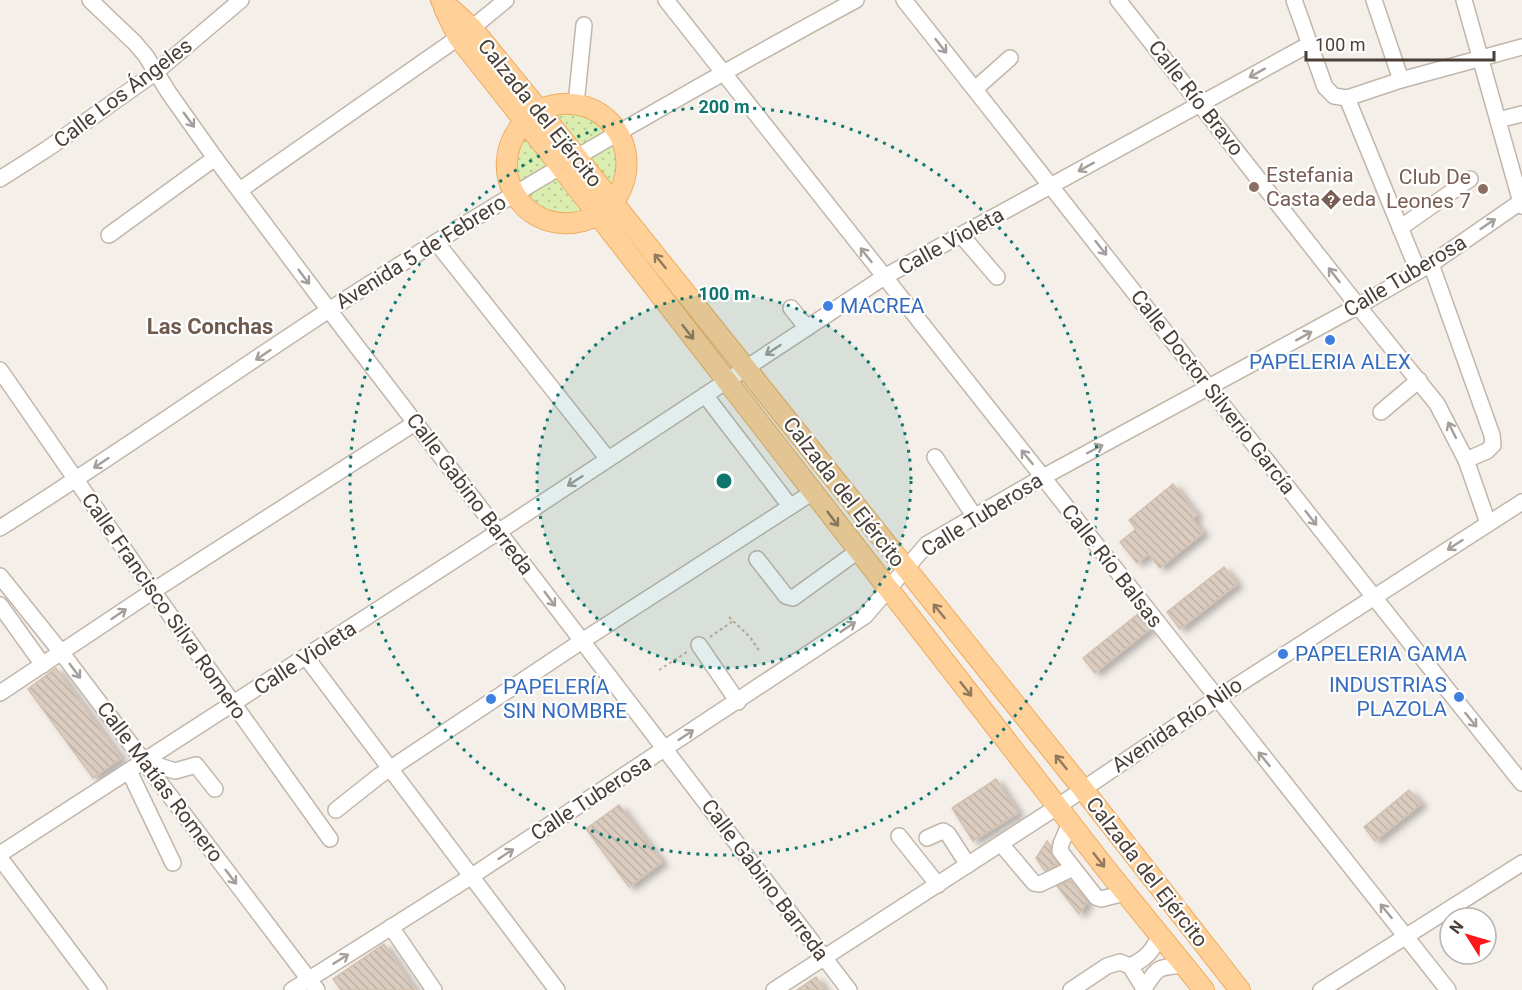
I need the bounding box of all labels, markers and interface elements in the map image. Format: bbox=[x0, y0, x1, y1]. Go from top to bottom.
scale bar bbox=[1306, 24, 1494, 62]
street label: Calle Los Ángeles bbox=[49, 33, 197, 153]
street label: Calzada del Ejército bbox=[473, 34, 607, 192]
text: 100 m bbox=[1315, 34, 1366, 55]
street label: Calle Río Bravo bbox=[1143, 35, 1249, 161]
one-way arrow bbox=[934, 38, 947, 54]
one-way arrow bbox=[1249, 68, 1266, 80]
text: 200 m bbox=[698, 96, 750, 117]
one-way arrow bbox=[182, 112, 195, 128]
one-way arrow bbox=[1078, 161, 1095, 173]
place label: Estefania Casta�eda bbox=[1266, 163, 1376, 212]
place label: Club De Leones 7 bbox=[1386, 165, 1471, 213]
marker: Estefania Casta�eda bbox=[1247, 180, 1261, 194]
marker: Club De Leones 7 bbox=[1476, 182, 1490, 196]
street label: Avenida 5 de Febrero bbox=[332, 190, 510, 314]
street label: Calle Violeta bbox=[894, 202, 1008, 280]
one-way arrow bbox=[1480, 218, 1496, 230]
street label: Calle Tuberosa bbox=[1339, 230, 1471, 322]
one-way arrow bbox=[1094, 240, 1107, 256]
one-way arrow bbox=[860, 247, 873, 263]
one-way arrow bbox=[653, 254, 667, 269]
one-way arrow bbox=[1327, 267, 1340, 283]
one-way arrow bbox=[298, 269, 311, 285]
text: 100 m bbox=[698, 283, 750, 304]
street label: Calle Doctor Silverio García bbox=[1126, 285, 1300, 499]
place label: MACREA bbox=[840, 294, 925, 318]
marker: MACREA bbox=[821, 299, 835, 313]
district label: Las Conchas bbox=[147, 314, 273, 339]
one-way arrow bbox=[682, 323, 694, 339]
one-way arrow bbox=[1294, 330, 1312, 341]
marker: PAPELERIA ALEX bbox=[1323, 333, 1337, 347]
one-way arrow bbox=[765, 345, 782, 357]
one-way arrow bbox=[255, 349, 271, 361]
place label: PAPELERIA ALEX bbox=[1249, 350, 1411, 374]
street label: Calle Gabino Barreda bbox=[401, 409, 539, 579]
street label: Calzada del Ejército bbox=[778, 412, 910, 572]
one-way arrow bbox=[1445, 421, 1457, 439]
one-way arrow bbox=[1086, 443, 1104, 454]
one-way arrow bbox=[1020, 449, 1033, 465]
one-way arrow bbox=[92, 457, 109, 470]
street label: Calle Tuberosa bbox=[917, 468, 1047, 562]
centre of rings bbox=[714, 471, 734, 491]
one-way arrow bbox=[568, 475, 584, 487]
street label: Calle Francisco Silva Romero bbox=[77, 488, 251, 724]
street label: Calle Río Balsas bbox=[1056, 500, 1168, 632]
one-way arrow bbox=[1305, 509, 1318, 525]
one-way arrow bbox=[827, 510, 840, 526]
one-way arrow bbox=[1447, 539, 1464, 551]
one-way arrow bbox=[543, 591, 556, 607]
one-way arrow bbox=[932, 603, 945, 619]
one-way arrow bbox=[110, 608, 126, 620]
street label: Calle Violeta bbox=[250, 616, 360, 700]
one-way arrow bbox=[840, 621, 856, 633]
place label: PAPELERIA GAMA bbox=[1295, 642, 1467, 666]
marker: PAPELERIA GAMA bbox=[1276, 647, 1290, 661]
one-way arrow bbox=[69, 663, 82, 679]
street label: Avenida Río Nilo bbox=[1107, 673, 1247, 777]
place label: INDUSTRIAS PLAZOLA bbox=[1329, 673, 1447, 721]
place label: PAPELERÍA SIN NOMBRE bbox=[503, 675, 627, 723]
one-way arrow bbox=[959, 681, 972, 697]
marker: INDUSTRIAS PLAZOLA bbox=[1452, 690, 1466, 704]
marker: PAPELERÍA SIN NOMBRE bbox=[484, 692, 498, 706]
street label: Calle Matías Romero bbox=[92, 697, 228, 867]
one-way arrow bbox=[1465, 712, 1478, 728]
one-way arrow bbox=[677, 729, 694, 741]
street label: Calle Tuberosa bbox=[526, 750, 656, 846]
one-way arrow bbox=[1257, 751, 1270, 767]
one-way arrow bbox=[1055, 755, 1068, 771]
street label: Calzada del Ejército bbox=[1081, 792, 1213, 952]
street label: Calle Gabino Barreda bbox=[696, 795, 834, 965]
one-way arrow bbox=[497, 847, 514, 860]
one-way arrow bbox=[1092, 851, 1105, 867]
one-way arrow bbox=[225, 868, 238, 884]
one-way arrow bbox=[1379, 903, 1392, 919]
north arrow bbox=[1438, 906, 1498, 966]
text: N bbox=[1445, 917, 1467, 938]
one-way arrow bbox=[332, 952, 349, 964]

